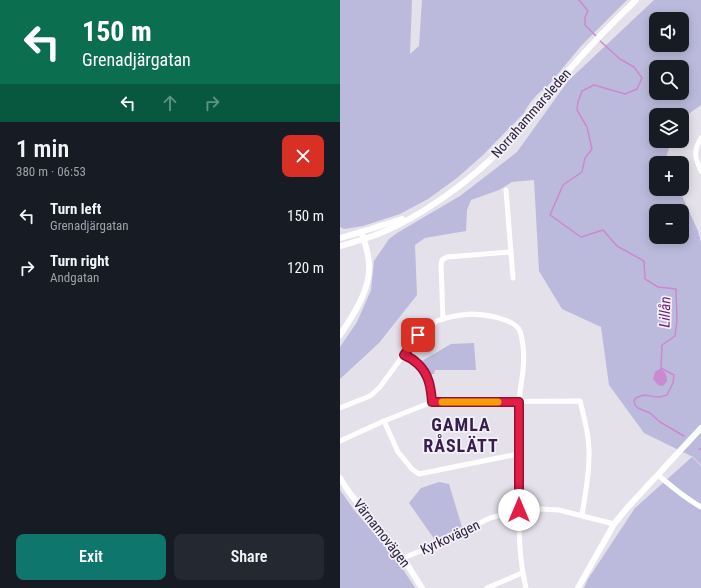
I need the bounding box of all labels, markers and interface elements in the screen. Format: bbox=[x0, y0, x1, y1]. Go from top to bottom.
map controls bbox=[649, 12, 689, 244]
button: sound bbox=[649, 12, 689, 52]
text: 150 m bbox=[82, 15, 152, 48]
icon: left bbox=[16, 16, 68, 68]
text: Grenadjärgatan bbox=[82, 49, 191, 70]
button: search bbox=[649, 60, 689, 100]
street label: Norrahammarsleden bbox=[488, 65, 574, 161]
icon: left bbox=[117, 92, 139, 114]
icon: ahead bbox=[159, 92, 181, 114]
icon: right bbox=[201, 92, 223, 114]
button: layers bbox=[649, 108, 689, 148]
text: 1 min bbox=[16, 135, 69, 163]
button: close bbox=[282, 135, 324, 177]
button: + bbox=[649, 156, 689, 196]
text: 380 m · 06:53 bbox=[16, 164, 86, 179]
text: Turn left bbox=[50, 200, 101, 218]
button: − bbox=[649, 204, 689, 244]
icon: left bbox=[16, 205, 38, 227]
text: 150 m bbox=[287, 207, 324, 225]
text: Grenadjärgatan bbox=[50, 218, 129, 233]
text: Turn right bbox=[50, 252, 109, 270]
icon: right bbox=[16, 257, 38, 279]
text: 120 m bbox=[287, 259, 324, 277]
text: Andgatan bbox=[50, 270, 99, 285]
water label: Lillån bbox=[655, 296, 675, 328]
pin bbox=[401, 318, 435, 352]
icon: arrive bbox=[407, 324, 429, 346]
district label: GAMLA RÅSLÄTT bbox=[423, 414, 499, 456]
position arrow bbox=[498, 489, 540, 531]
street label: Värnamovägen bbox=[350, 496, 414, 570]
street label: Kyrkovägen bbox=[418, 516, 482, 558]
button: Exit bbox=[16, 534, 166, 580]
button: Share bbox=[174, 534, 324, 580]

